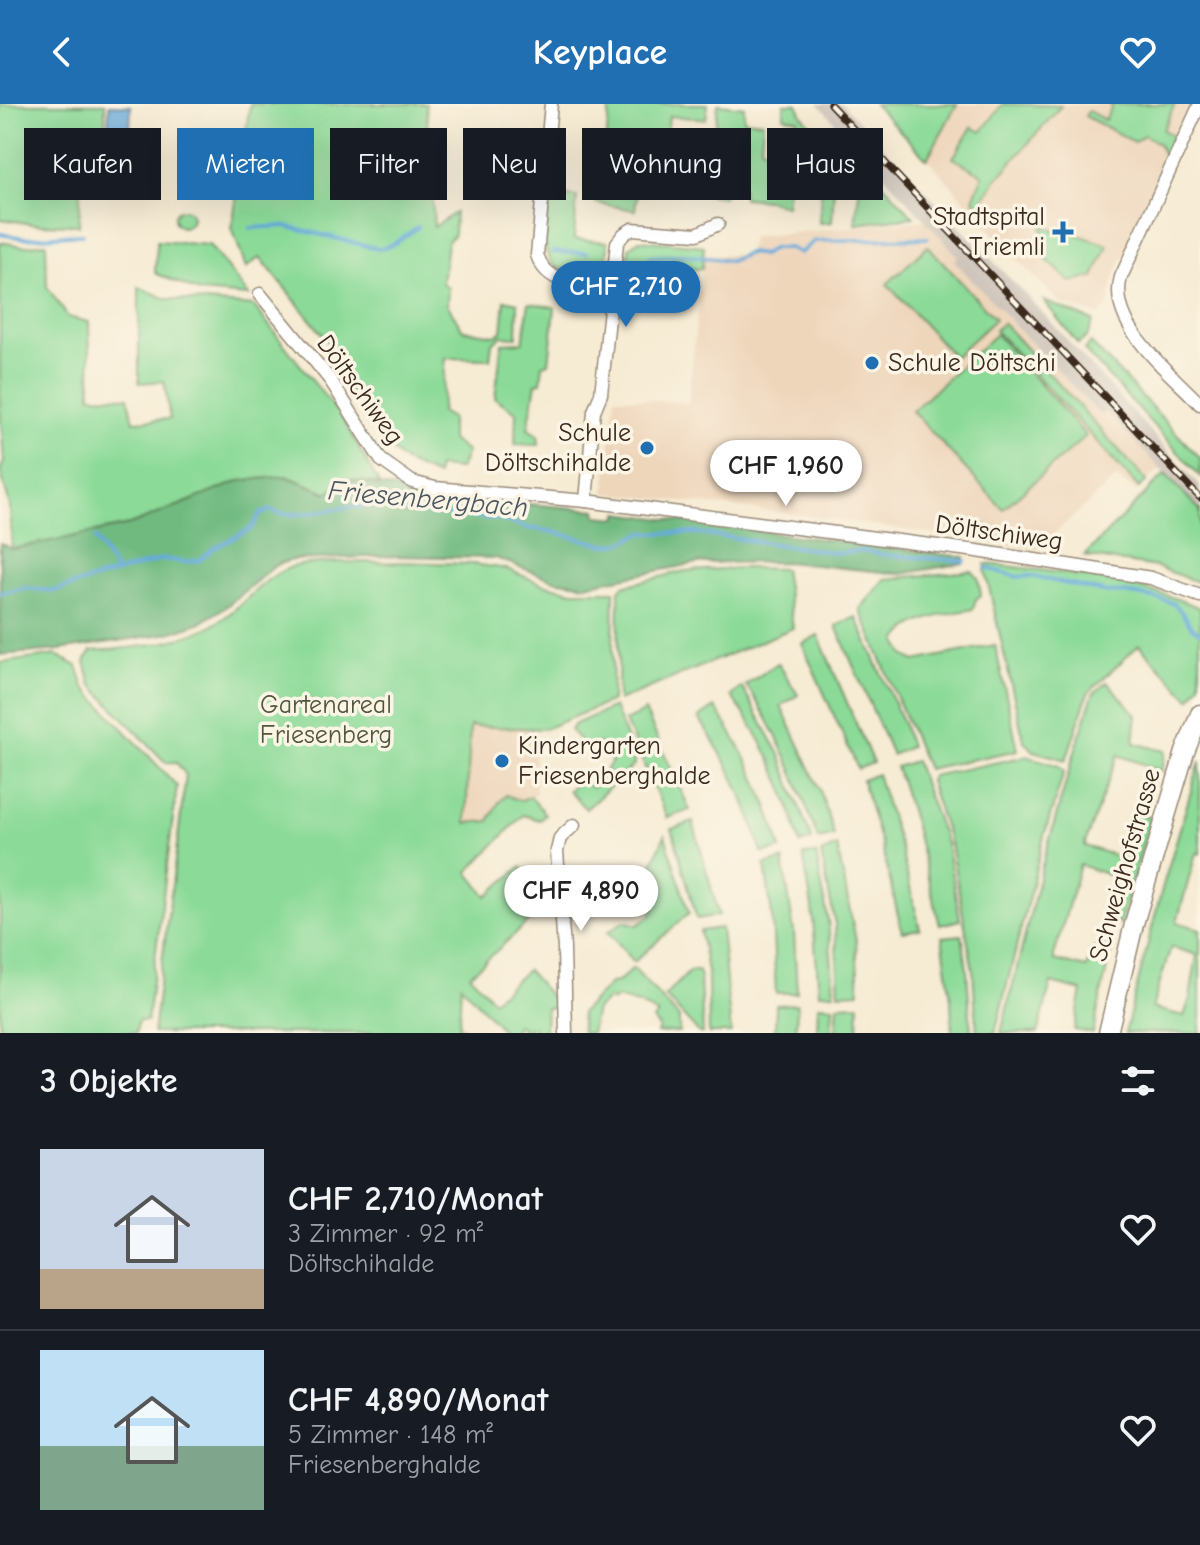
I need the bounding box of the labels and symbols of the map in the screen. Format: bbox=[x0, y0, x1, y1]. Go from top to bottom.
place label: Stadtspital Triemli bbox=[933, 202, 1045, 262]
marker: Stadtspital Triemli bbox=[1052, 221, 1074, 243]
pin: CHF 2,710 bbox=[534, 261, 718, 329]
street label: Döltschiweg bbox=[310, 329, 410, 451]
place label: Schule Döltschi bbox=[888, 348, 1056, 378]
marker: Schule Döltschi bbox=[863, 354, 881, 372]
place label: Schule Döltschihalde bbox=[485, 418, 631, 478]
marker: Schule Döltschihalde bbox=[638, 439, 656, 457]
pin: CHF 1,960 bbox=[694, 440, 878, 508]
water label: Friesenbergbach bbox=[327, 474, 529, 524]
street label: Döltschiweg bbox=[933, 509, 1065, 557]
park label: Gartenareal Friesenberg bbox=[260, 690, 392, 750]
place label: Kindergarten Friesenberghalde bbox=[518, 731, 711, 791]
marker: Kindergarten Friesenberghalde bbox=[493, 752, 511, 770]
street label: Schweighofstrasse bbox=[1083, 765, 1167, 965]
pin: CHF 4,890 bbox=[489, 865, 673, 933]

